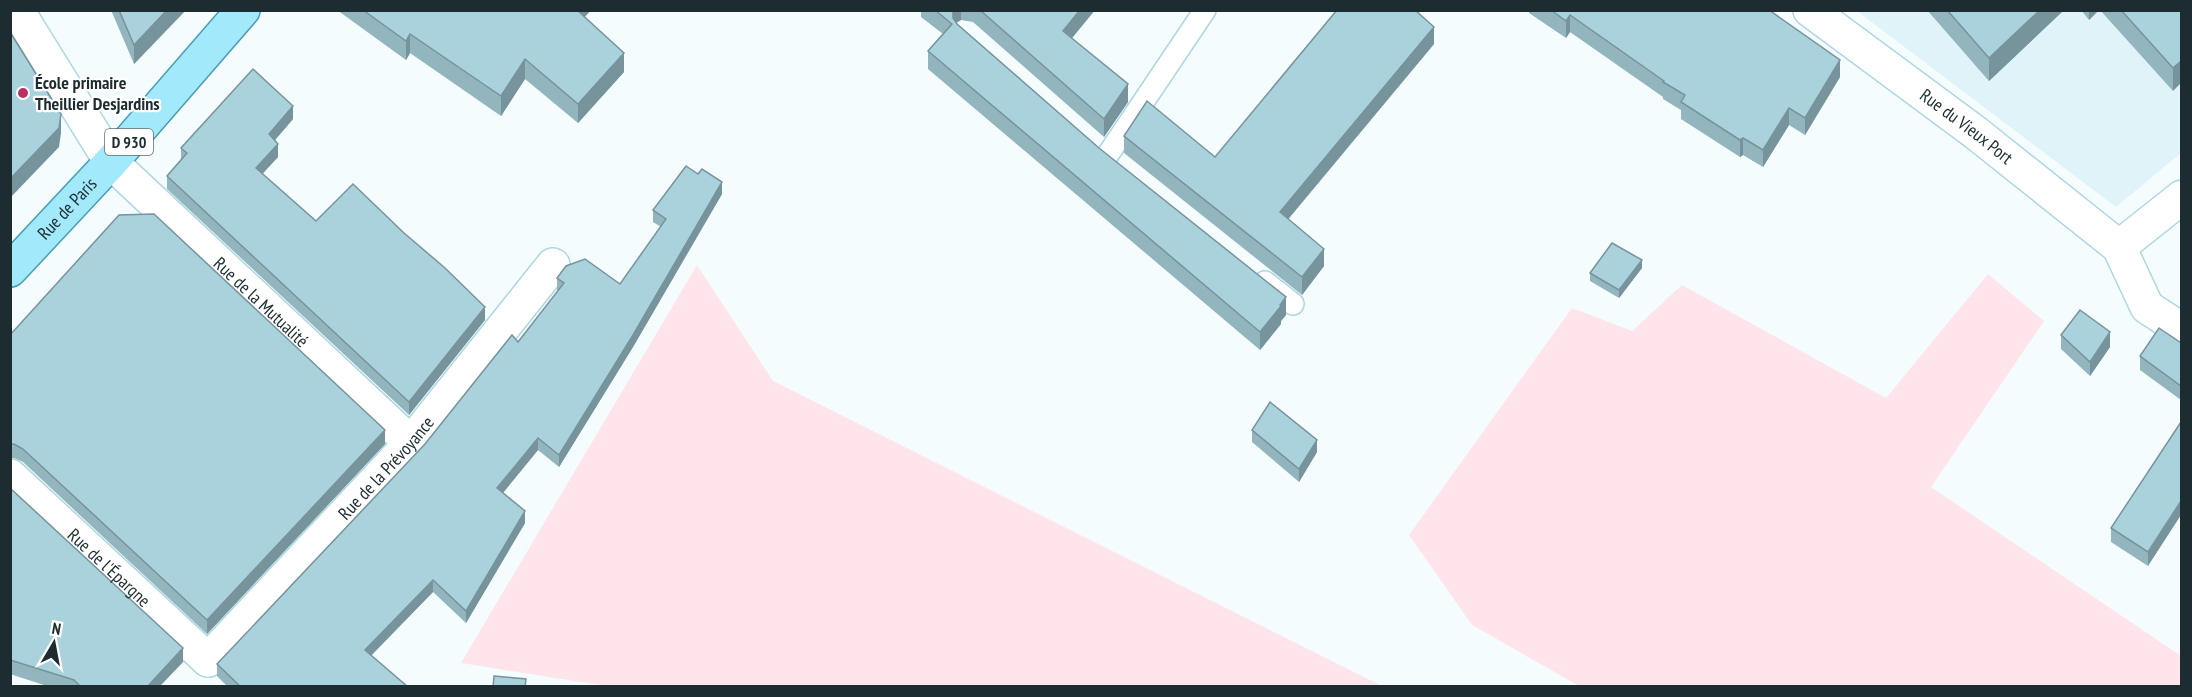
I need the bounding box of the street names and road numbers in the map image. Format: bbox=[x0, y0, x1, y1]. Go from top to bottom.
street label: Rue du Vieux Port bbox=[1916, 83, 2018, 169]
road number: D 930 bbox=[105, 129, 153, 155]
street label: Rue de Paris bbox=[32, 172, 102, 244]
street label: Rue de la Mutualité bbox=[209, 252, 313, 352]
street label: Rue de la Prévoyance bbox=[333, 411, 439, 524]
street label: Rue de l'Épargne bbox=[63, 523, 156, 612]

